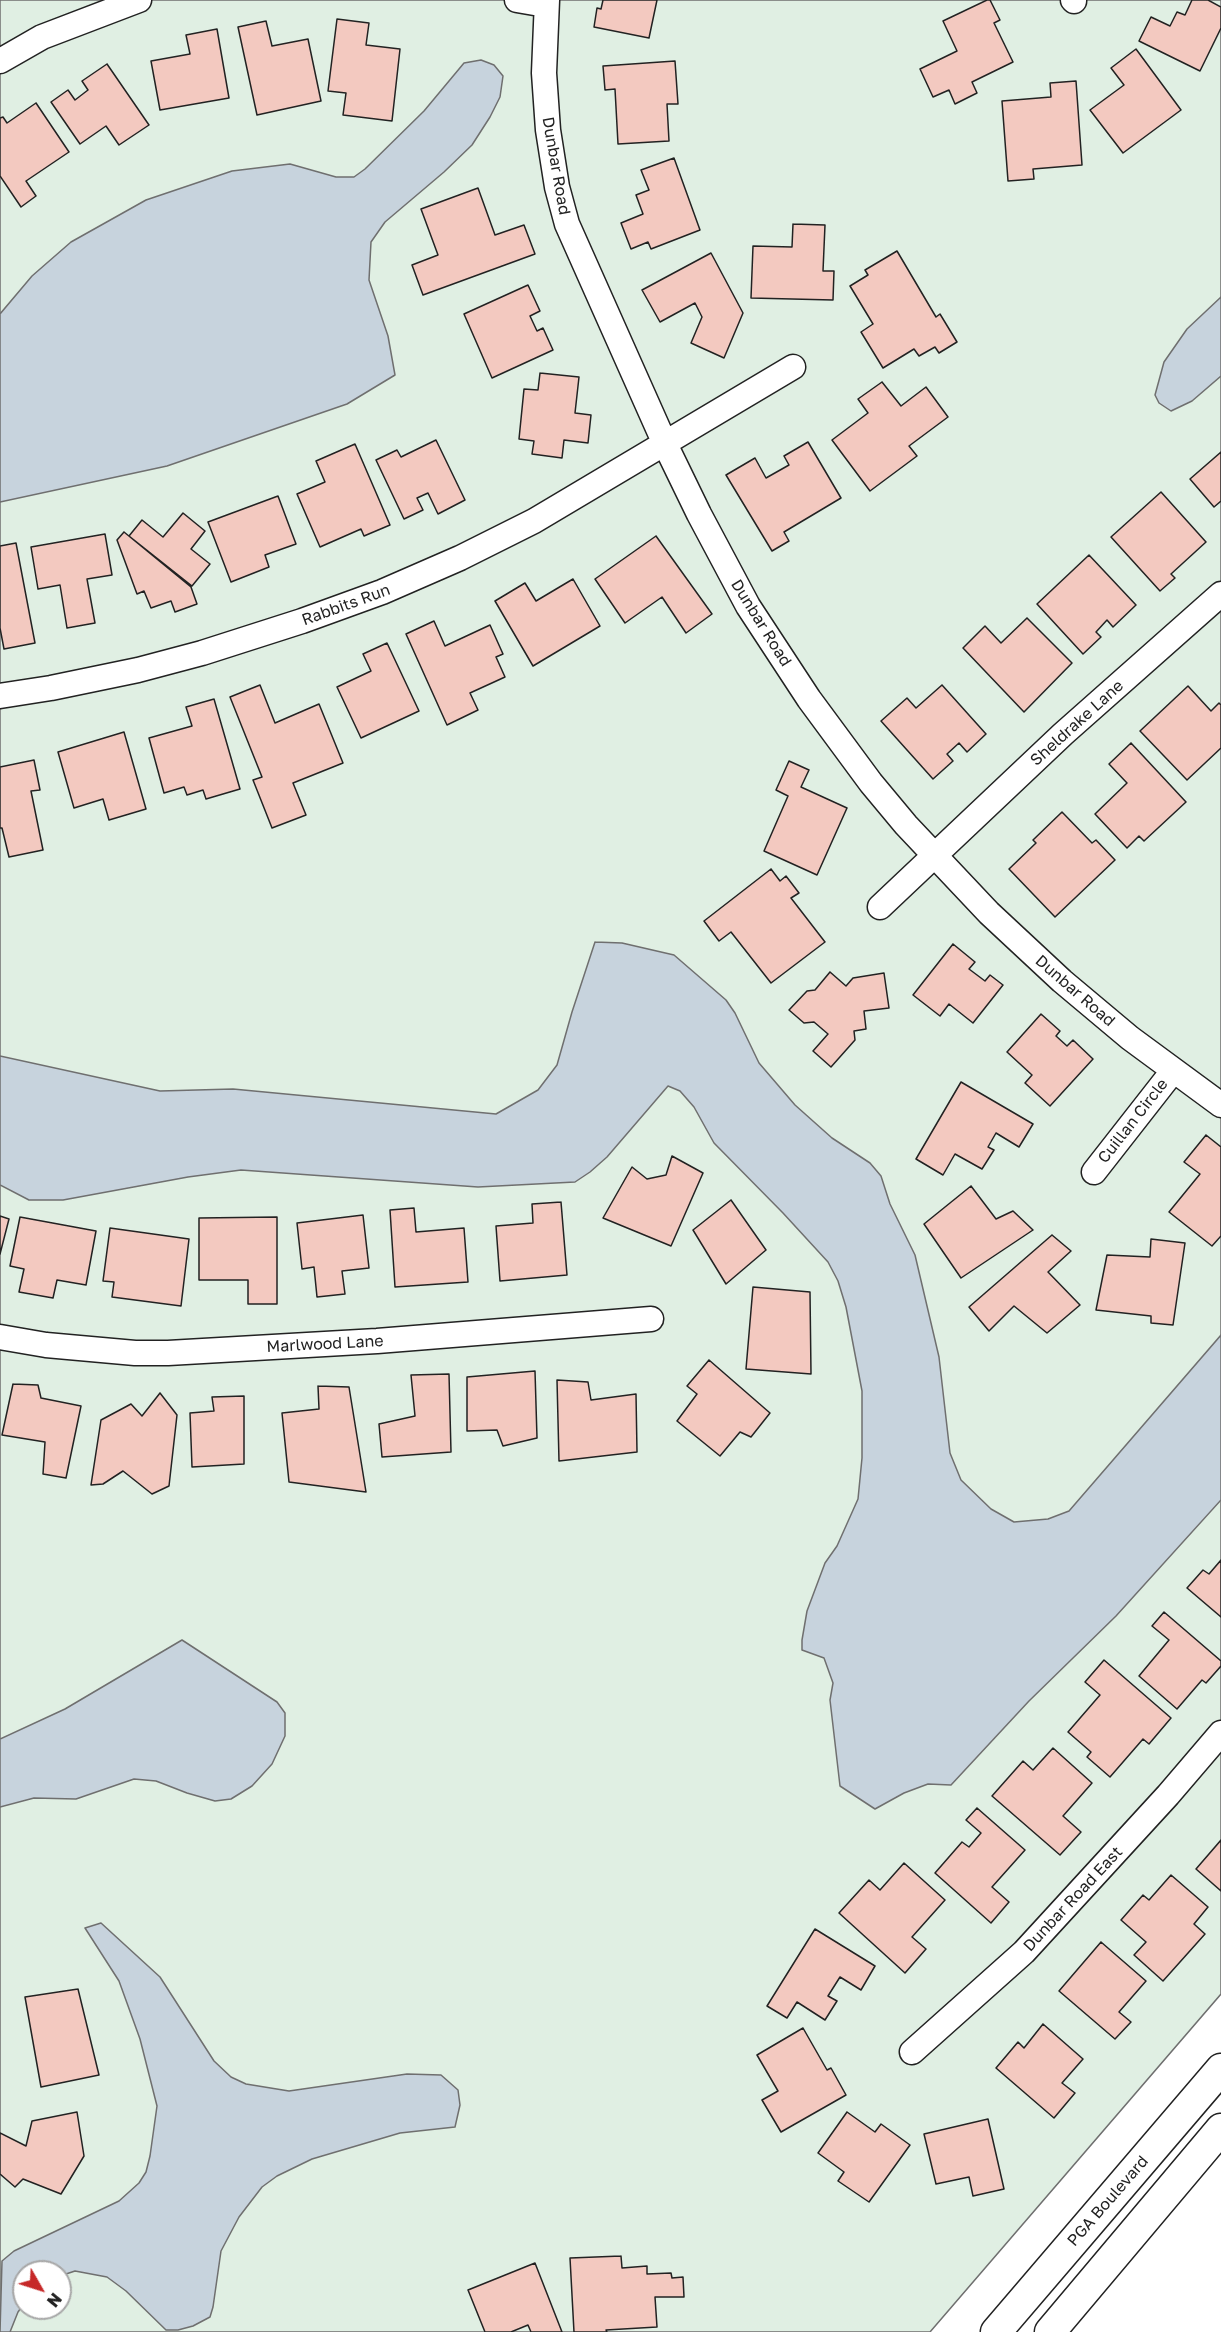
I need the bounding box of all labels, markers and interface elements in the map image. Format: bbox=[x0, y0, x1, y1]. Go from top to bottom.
street label: Dunbar Road bbox=[538, 116, 574, 216]
street label: Dunbar Road bbox=[727, 576, 795, 670]
street label: Rabbits Run bbox=[299, 580, 393, 630]
street label: Sheldrake Lane bbox=[1026, 676, 1128, 770]
street label: Dunbar Road bbox=[1031, 951, 1119, 1031]
street label: Cuillan Circle bbox=[1094, 1075, 1172, 1167]
street label: Marlwood Lane bbox=[266, 1331, 384, 1357]
street label: Dunbar Road East bbox=[1019, 1843, 1127, 1955]
street label: PGA Boulevard bbox=[1064, 2152, 1152, 2250]
north arrow bbox=[12, 2260, 72, 2320]
text: N bbox=[43, 2289, 66, 2311]

